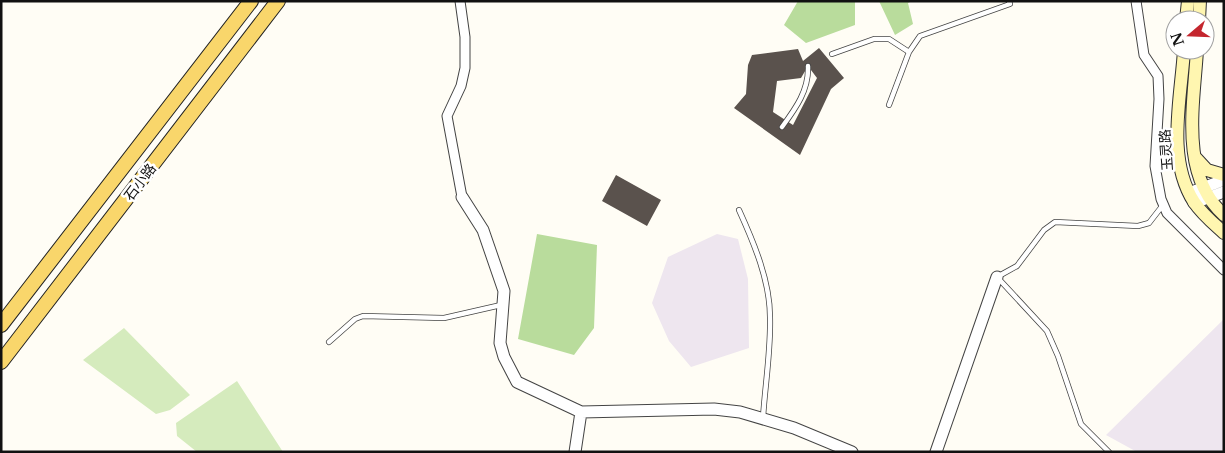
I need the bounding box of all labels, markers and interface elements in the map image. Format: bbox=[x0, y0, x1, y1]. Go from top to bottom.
north arrow bbox=[1165, 10, 1215, 60]
text: N bbox=[1167, 30, 1188, 48]
street label: 玉灵路 bbox=[1156, 128, 1176, 172]
street label: 石小路 bbox=[120, 160, 160, 204]

